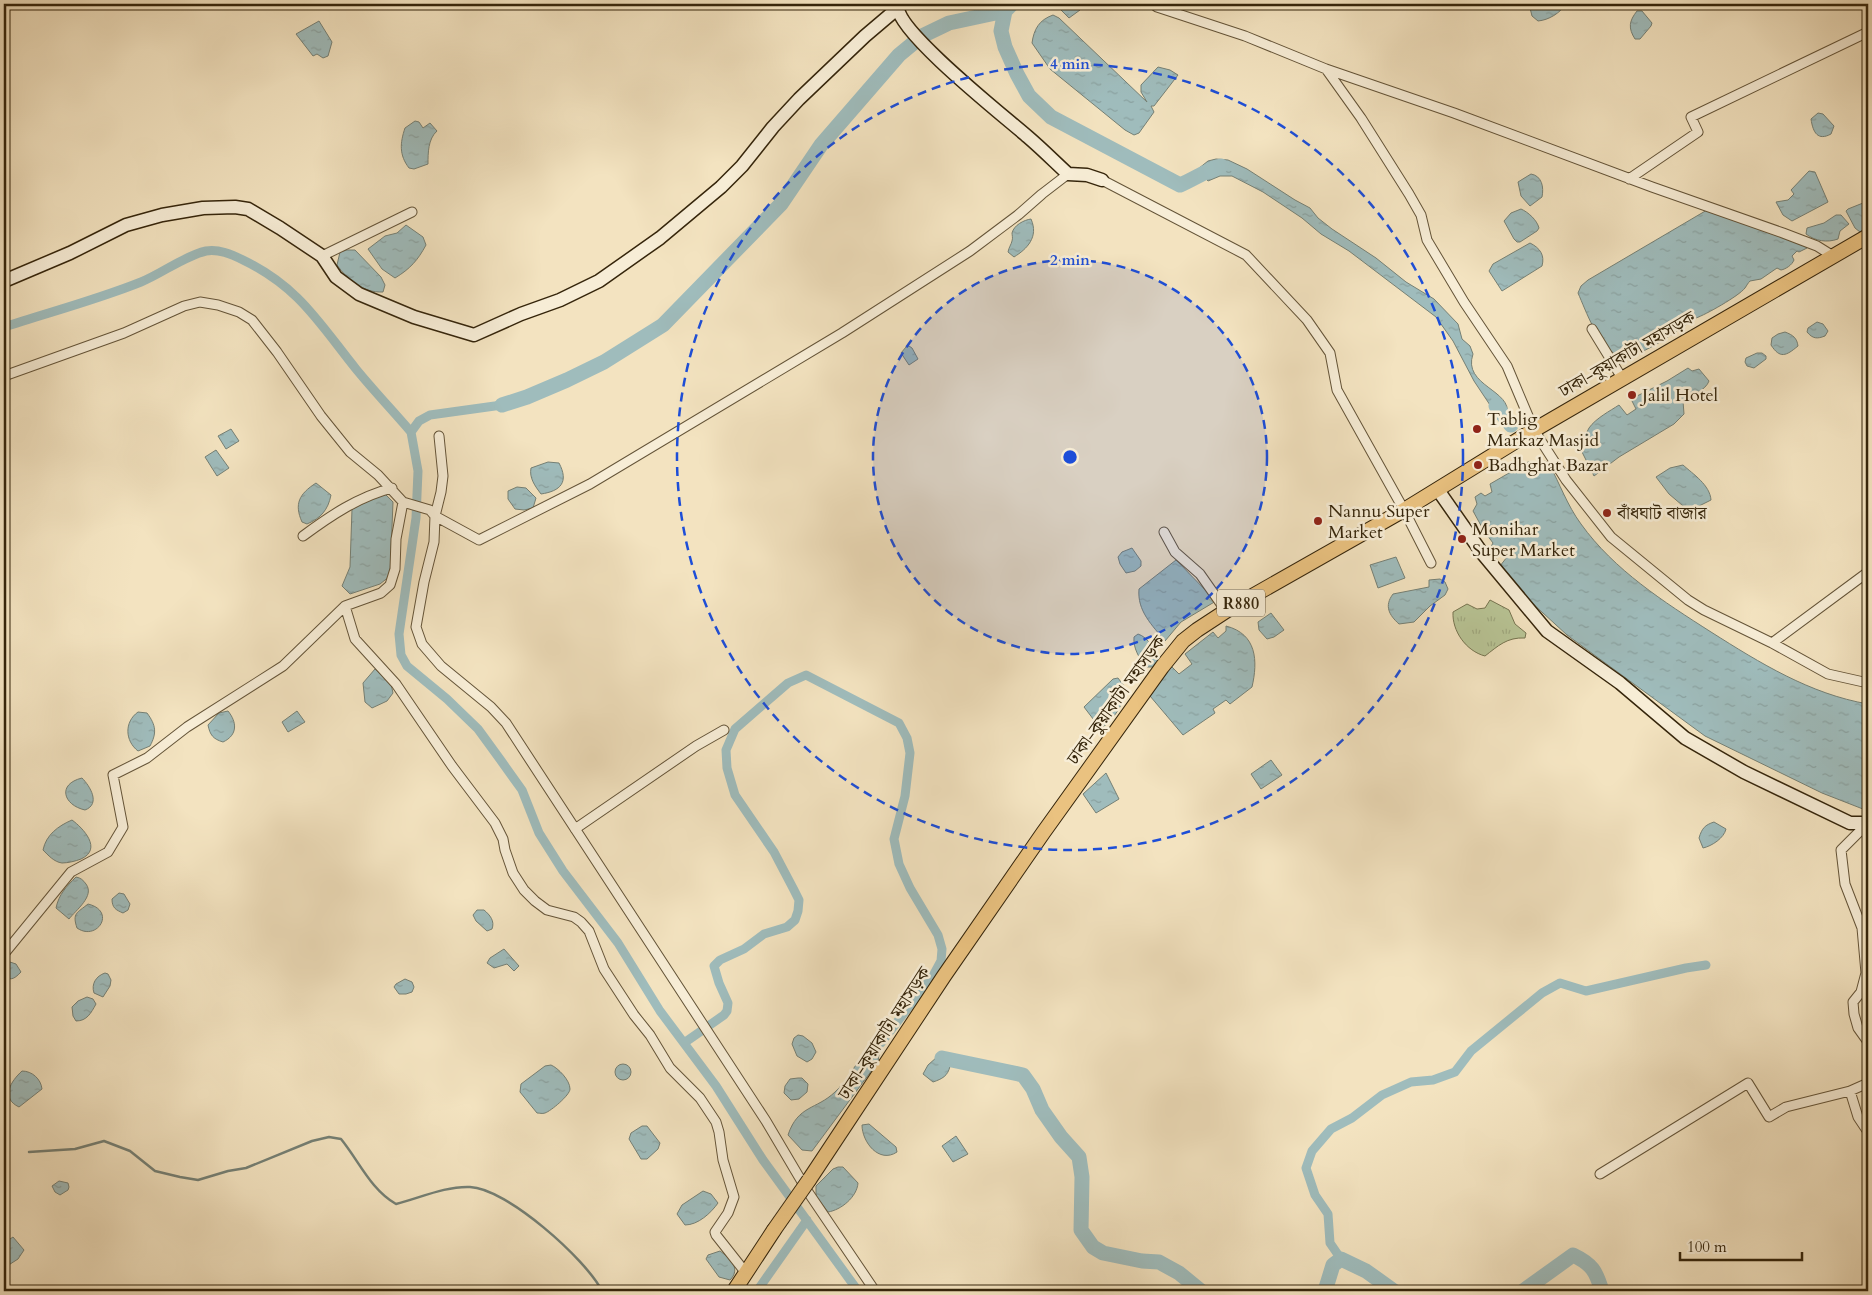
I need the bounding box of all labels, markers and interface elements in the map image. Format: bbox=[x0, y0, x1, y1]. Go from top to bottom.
text: 4 min bbox=[1050, 54, 1090, 74]
text: 2 min bbox=[1050, 250, 1090, 270]
street label: ঢাকা-কুয়াকাটা মহাসড়ক bbox=[1554, 305, 1701, 404]
place label: Jalil Hotel bbox=[1639, 383, 1719, 408]
marker: Jalil Hotel bbox=[1626, 389, 1638, 401]
place label: Tablig Markaz Masjid bbox=[1487, 407, 1599, 453]
marker: Tablig Markaz Masjid bbox=[1471, 423, 1483, 435]
centre of rings bbox=[1061, 448, 1079, 466]
place label: Badhghat Bazar bbox=[1488, 453, 1609, 478]
marker: Badhghat Bazar bbox=[1472, 459, 1484, 471]
place label: Nannu Super Market bbox=[1328, 499, 1430, 545]
place label: বাঁধঘাট বাজার bbox=[1616, 501, 1708, 526]
marker: বাঁধঘাট বাজার bbox=[1601, 507, 1613, 519]
marker: Nannu Super Market bbox=[1312, 515, 1324, 527]
place label: Monihar Super Market bbox=[1472, 517, 1575, 563]
marker: Monihar Super Market bbox=[1456, 533, 1468, 545]
road number: R880 bbox=[1217, 590, 1265, 616]
street label: ঢাকা-কুয়াকাটা মহাসড়ক bbox=[1061, 630, 1172, 771]
street label: ঢাকা-কুয়াকাটা মহাসড়ক bbox=[832, 961, 937, 1105]
scale bar bbox=[1680, 1230, 1802, 1262]
text: 100 m bbox=[1687, 1237, 1727, 1257]

